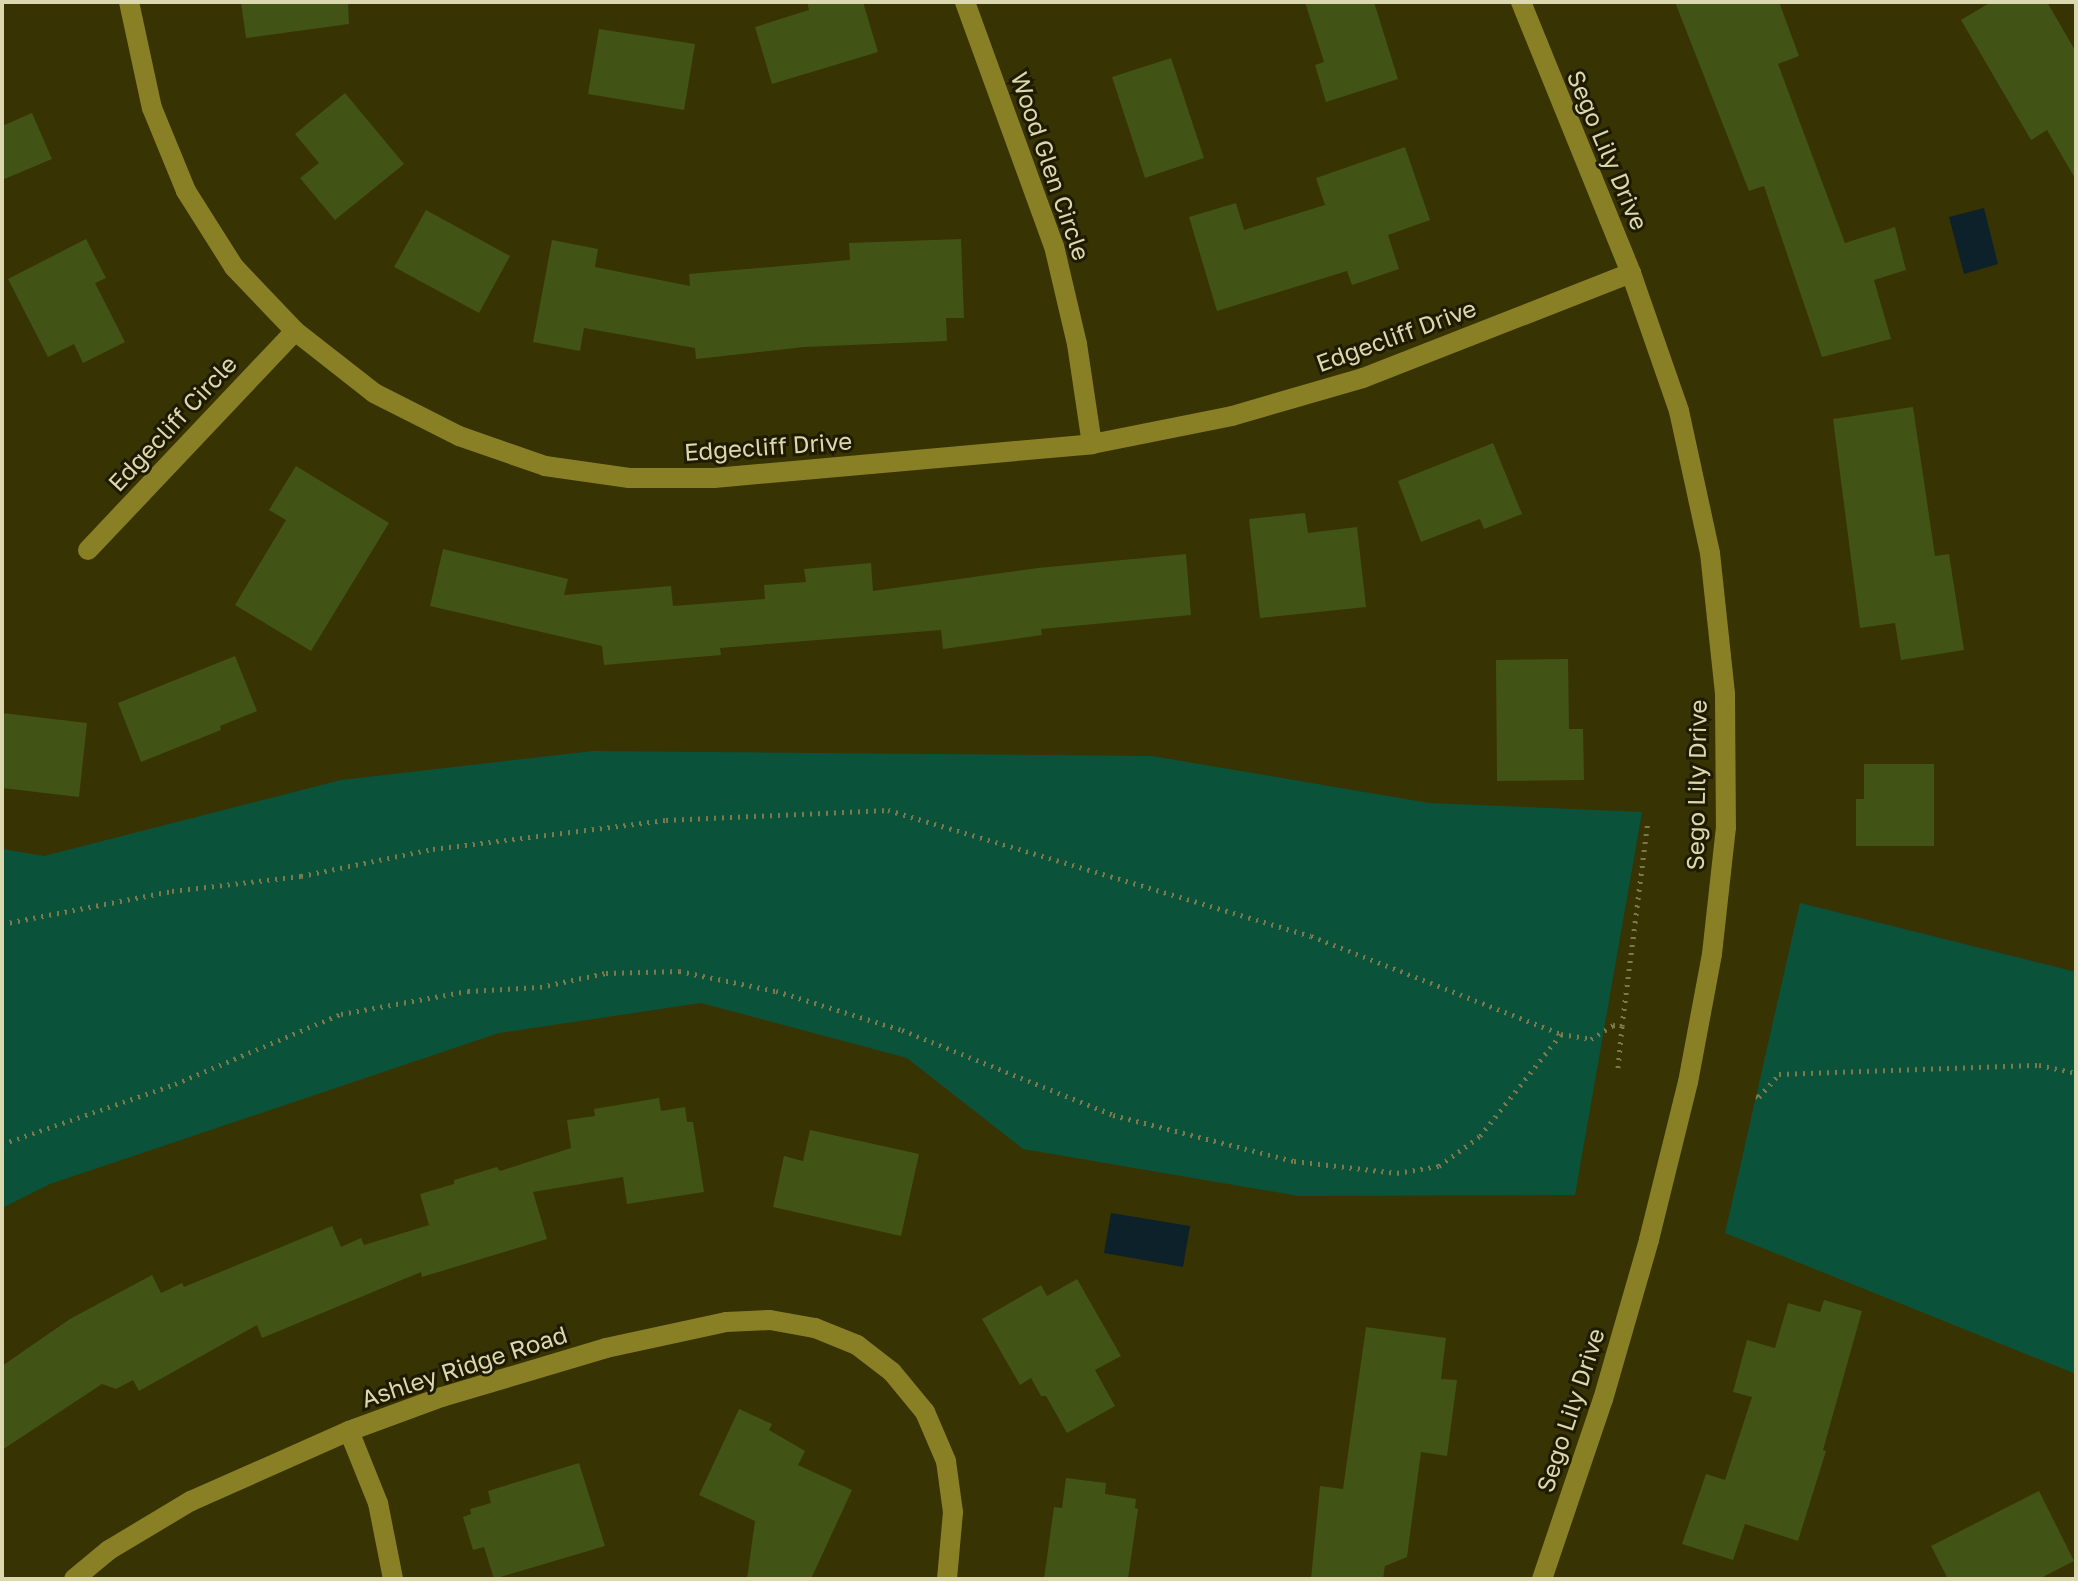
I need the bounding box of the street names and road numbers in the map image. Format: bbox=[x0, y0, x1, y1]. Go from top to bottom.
street label: Sego Lily Drive bbox=[1561, 66, 1655, 234]
street label: Wood Glen Circle bbox=[1005, 68, 1097, 264]
street label: Edgecliff Drive bbox=[1312, 293, 1480, 377]
street label: Edgecliff Circle bbox=[102, 349, 242, 497]
street label: Edgecliff Drive bbox=[683, 426, 853, 466]
street label: Sego Lily Drive bbox=[1680, 699, 1712, 871]
street label: Ashley Ridge Road bbox=[357, 1319, 571, 1413]
street label: Sego Lily Drive bbox=[1530, 1324, 1610, 1496]

